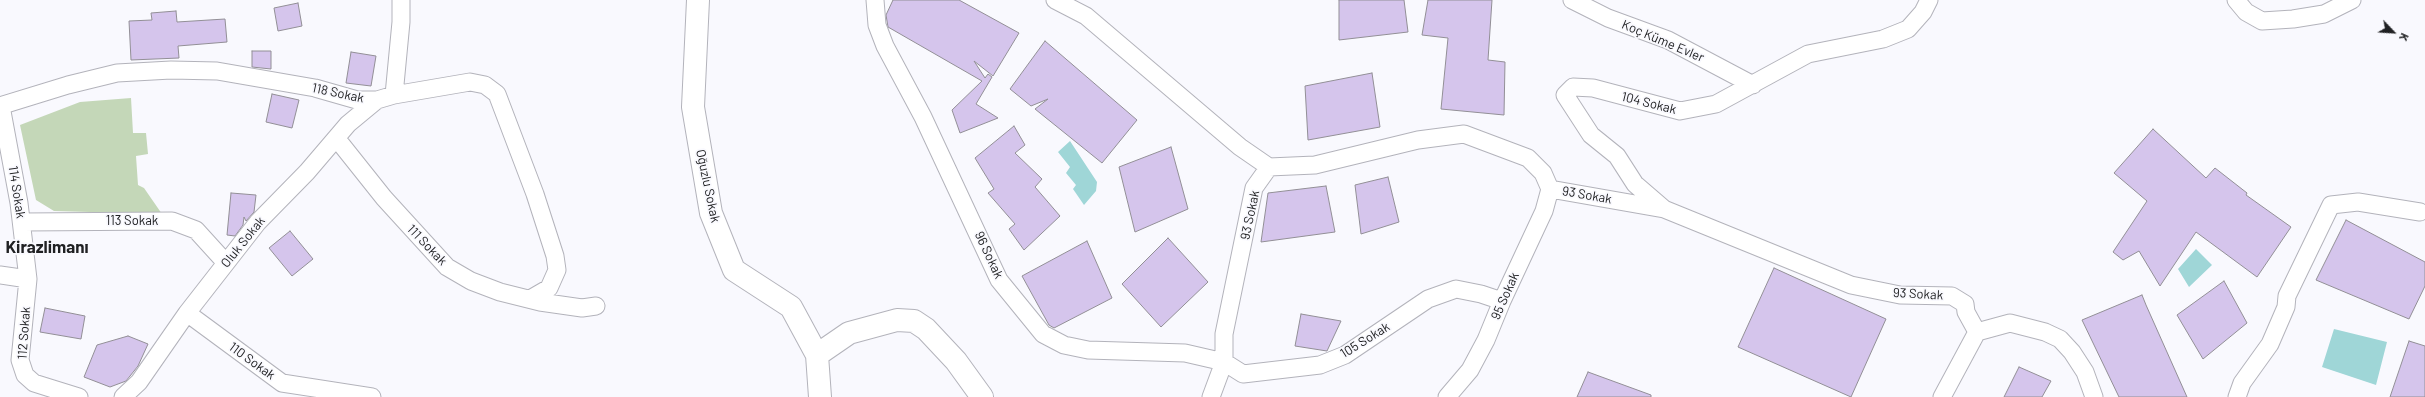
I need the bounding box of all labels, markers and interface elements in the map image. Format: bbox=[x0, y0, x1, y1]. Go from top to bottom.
north arrow bbox=[2373, 12, 2413, 52]
street label: Koç Küme Evler bbox=[1619, 17, 1707, 65]
text: K bbox=[2397, 31, 2412, 43]
street label: 118 Sokak bbox=[311, 80, 365, 106]
street label: 104 Sokak bbox=[1620, 89, 1678, 117]
street label: Oğuzlu Sokak bbox=[693, 148, 723, 224]
street label: 114 Sokak bbox=[5, 165, 29, 219]
street label: 93 Sokak bbox=[1561, 183, 1613, 207]
street label: 93 Sokak bbox=[1237, 189, 1263, 241]
street label: 113 Sokak bbox=[106, 213, 158, 229]
street label: Oluk Sokak bbox=[218, 213, 268, 271]
street label: 111 Sokak bbox=[404, 221, 450, 269]
street label: 96 Sokak bbox=[971, 229, 1007, 281]
district label: Kirazlimanı bbox=[5, 237, 89, 257]
street label: 95 Sokak bbox=[1488, 270, 1522, 322]
street label: 93 Sokak bbox=[1892, 285, 1944, 303]
street label: 112 Sokak bbox=[14, 306, 34, 360]
street label: 105 Sokak bbox=[1337, 319, 1393, 361]
street label: 110 Sokak bbox=[226, 339, 278, 383]

